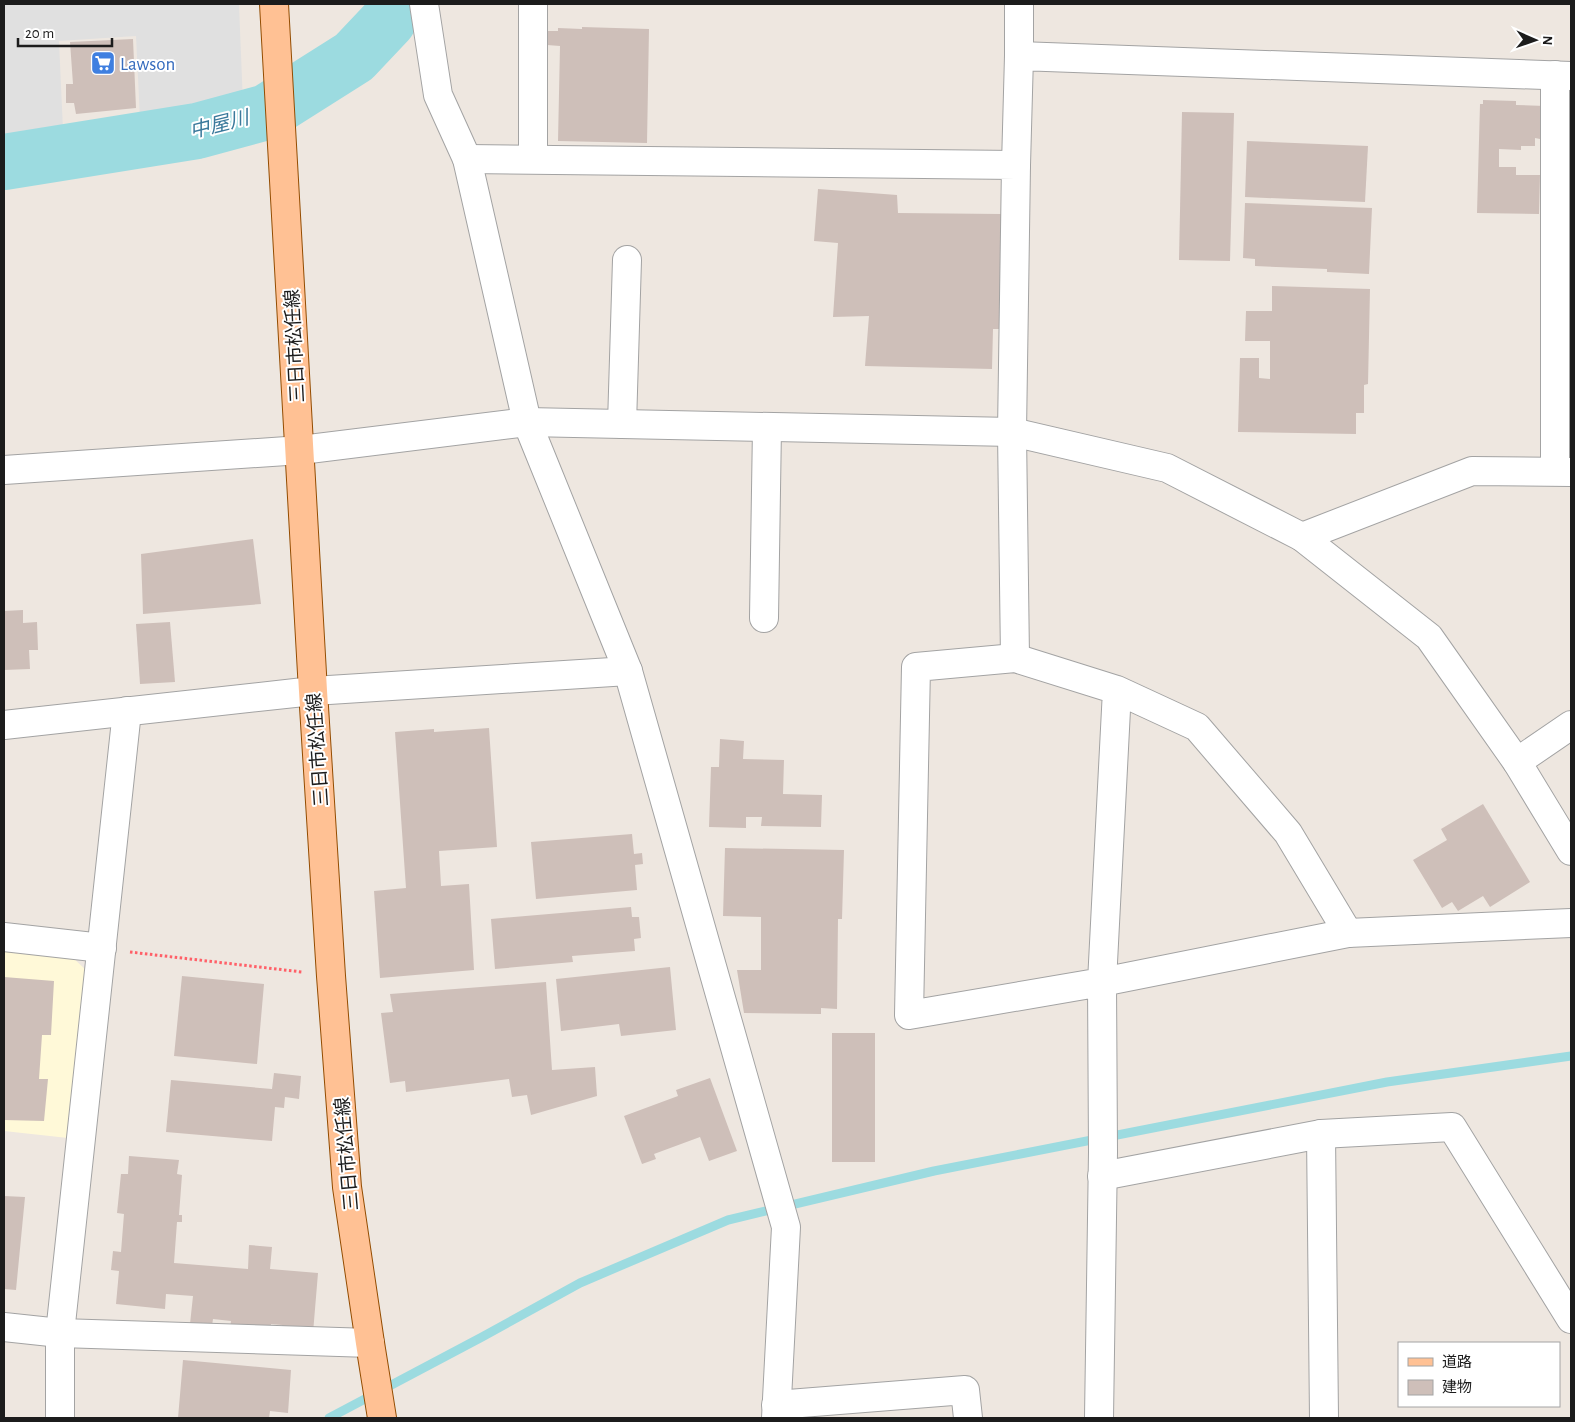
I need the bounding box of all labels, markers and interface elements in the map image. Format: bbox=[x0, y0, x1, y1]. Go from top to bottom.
scale bar bbox=[18, 15, 111, 47]
north arrow bbox=[1510, 15, 1560, 65]
text: 20 m bbox=[25, 26, 54, 41]
text: N bbox=[1540, 35, 1554, 46]
supermarket icon: Lawson bbox=[90, 50, 116, 76]
place label: Lawson bbox=[120, 55, 175, 74]
water label: 中屋川 bbox=[187, 107, 253, 142]
street label: 三日市松任線 bbox=[281, 288, 308, 403]
street label: 三日市松任線 bbox=[303, 692, 332, 808]
street label: 三日市松任線 bbox=[331, 1096, 362, 1212]
legend bbox=[1398, 1342, 1560, 1407]
text: 道路 bbox=[1442, 1354, 1472, 1370]
text: 建物 bbox=[1442, 1379, 1472, 1395]

